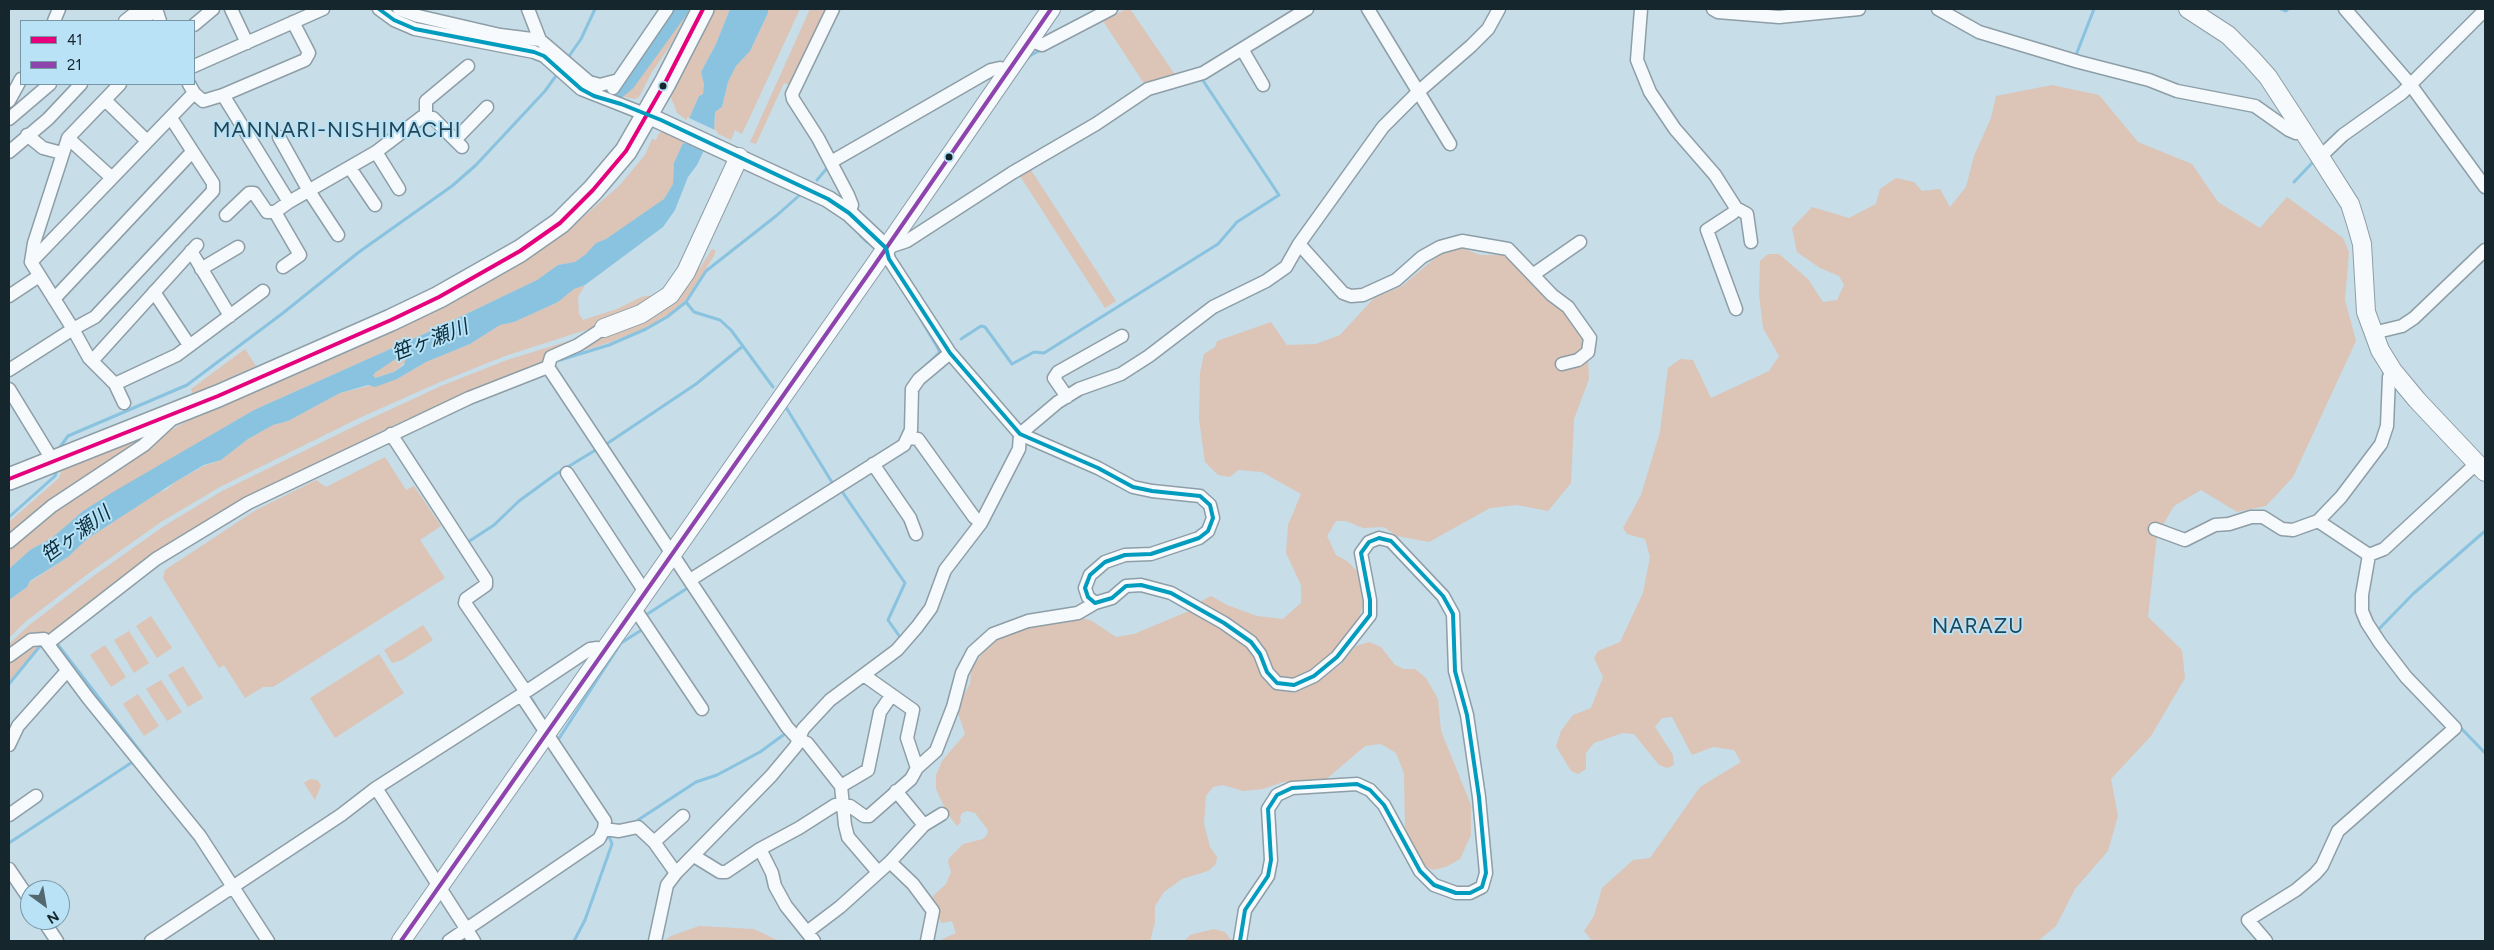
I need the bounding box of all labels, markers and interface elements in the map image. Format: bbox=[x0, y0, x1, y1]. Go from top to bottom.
legend bbox=[20, 20, 195, 85]
text: 41 bbox=[67, 31, 83, 49]
text: 21 bbox=[67, 56, 82, 74]
unlabelled marker bbox=[658, 81, 668, 91]
district label: MANNARI-NISHIMACHI bbox=[210, 118, 464, 144]
unlabelled marker bbox=[944, 152, 954, 162]
water label: 笹ヶ瀬川 bbox=[388, 315, 472, 367]
water label: 笹ヶ瀬川 bbox=[37, 502, 115, 568]
district label: NARAZU bbox=[1931, 614, 2025, 640]
north arrow bbox=[20, 880, 70, 930]
text: N bbox=[44, 907, 62, 927]

